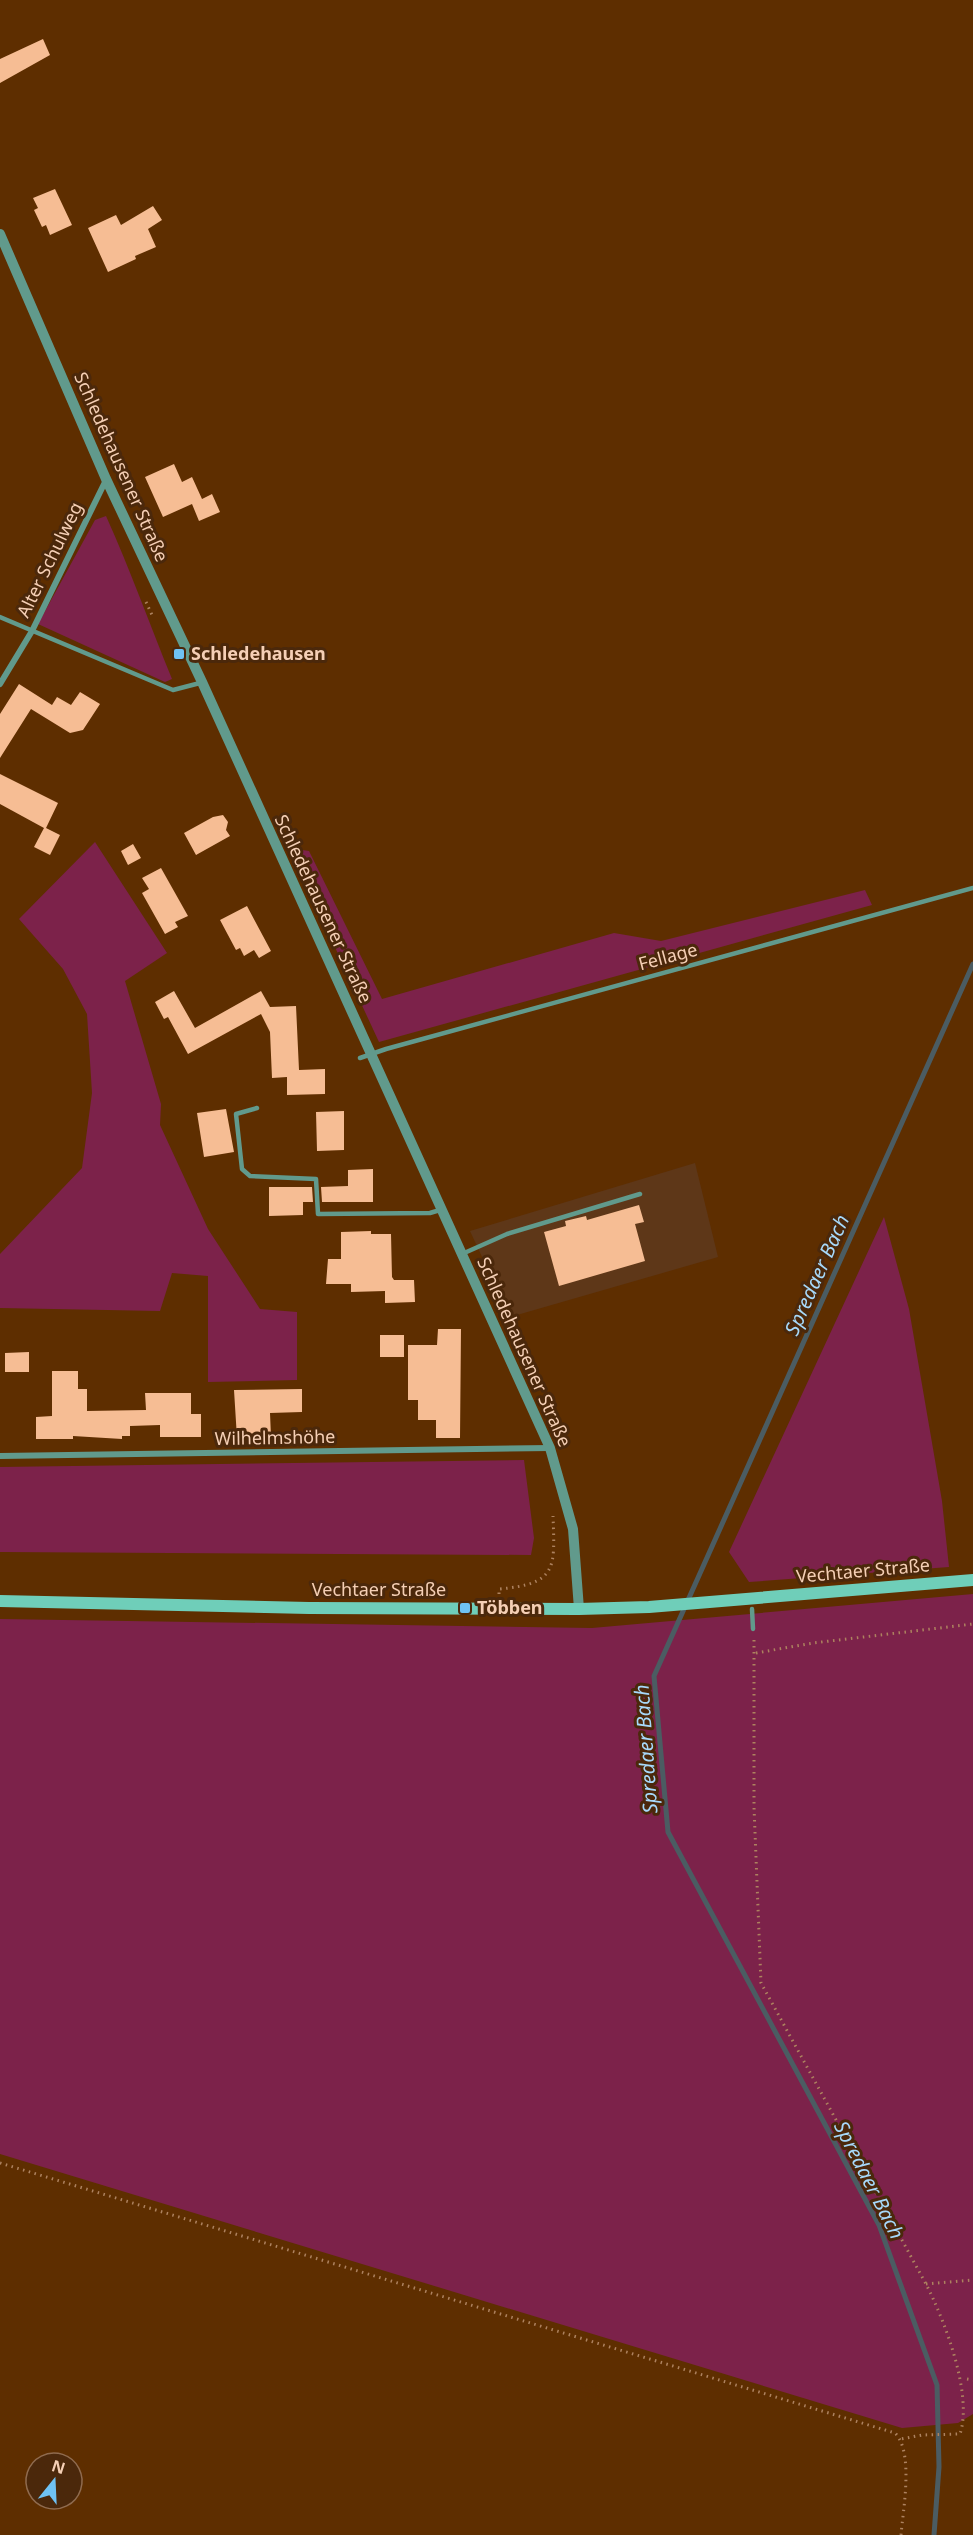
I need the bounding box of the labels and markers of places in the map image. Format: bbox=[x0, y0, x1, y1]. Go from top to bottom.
place label: Schledehausen bbox=[191, 641, 326, 665]
marker: Schledehausen bbox=[172, 647, 186, 661]
place label: Többen bbox=[477, 1595, 543, 1619]
marker: Többen bbox=[458, 1601, 472, 1615]

